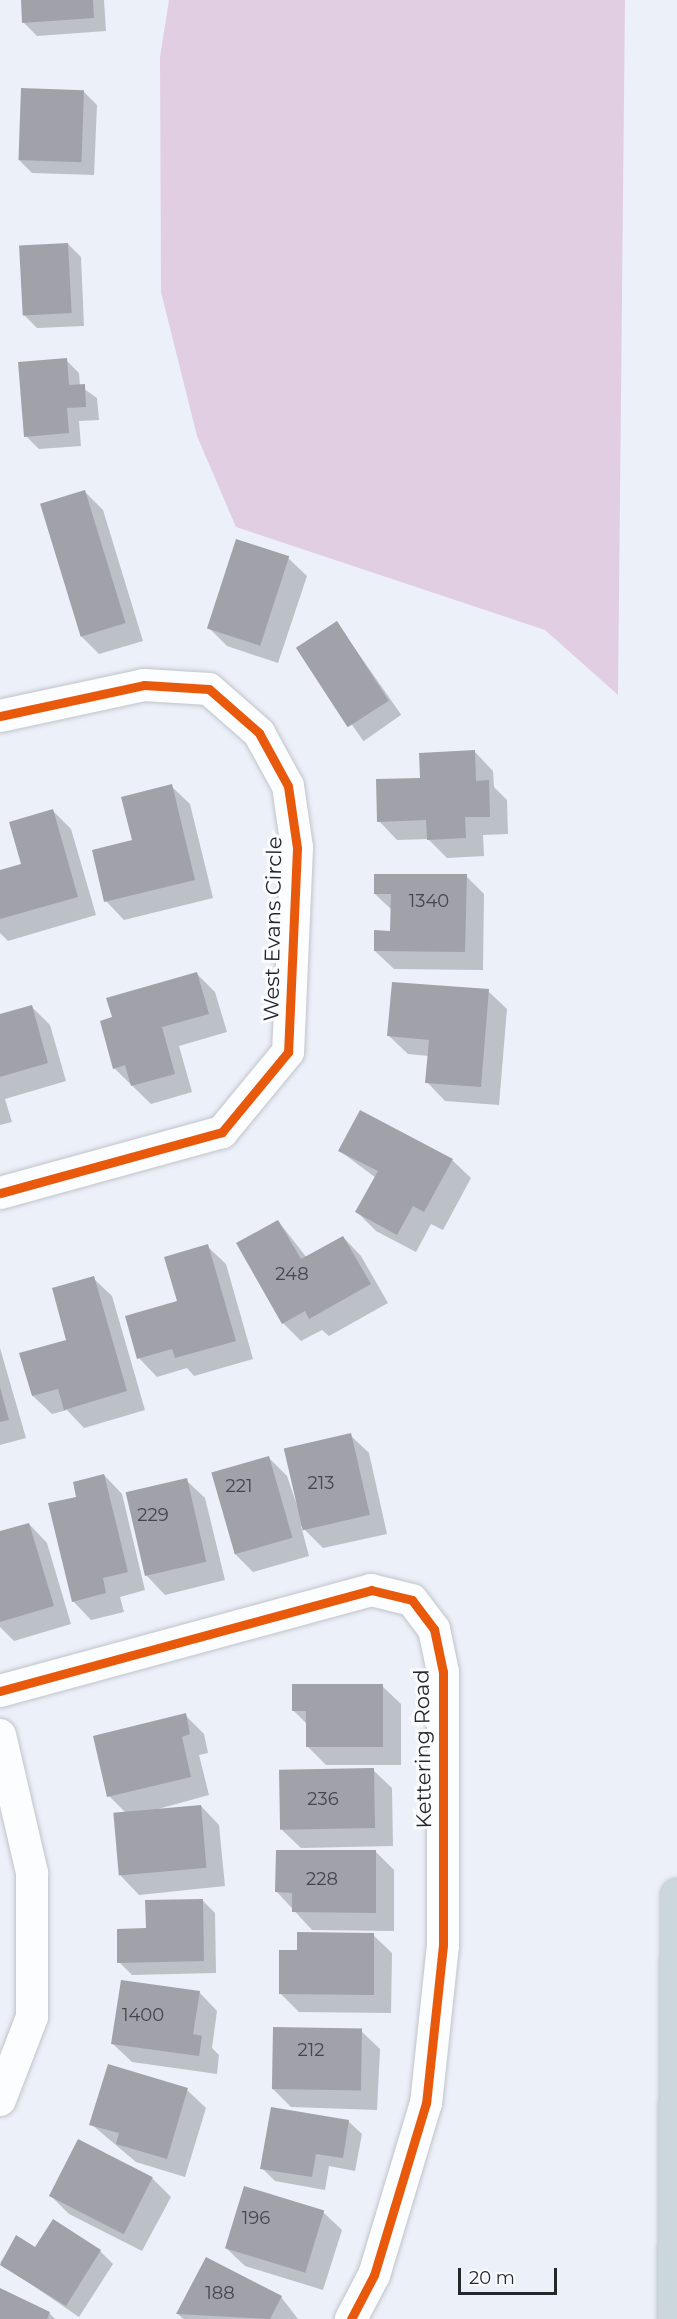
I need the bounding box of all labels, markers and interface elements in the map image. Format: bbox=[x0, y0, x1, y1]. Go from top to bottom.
street label: West Evans Circle bbox=[259, 836, 287, 1022]
house number: 1340 bbox=[409, 890, 449, 912]
house number: 248 bbox=[275, 1263, 309, 1285]
house number: 213 bbox=[308, 1472, 334, 1494]
house number: 221 bbox=[226, 1475, 252, 1497]
house number: 229 bbox=[137, 1504, 169, 1526]
street label: Kettering Road bbox=[409, 1669, 437, 1829]
house number: 236 bbox=[307, 1788, 339, 1810]
house number: 228 bbox=[306, 1868, 338, 1890]
house number: 1400 bbox=[122, 2004, 164, 2026]
house number: 212 bbox=[298, 2039, 324, 2061]
house number: 196 bbox=[242, 2207, 270, 2229]
scale bar bbox=[461, 2256, 560, 2294]
text: 20 m bbox=[469, 2267, 515, 2289]
house number: 188 bbox=[205, 2282, 235, 2304]

